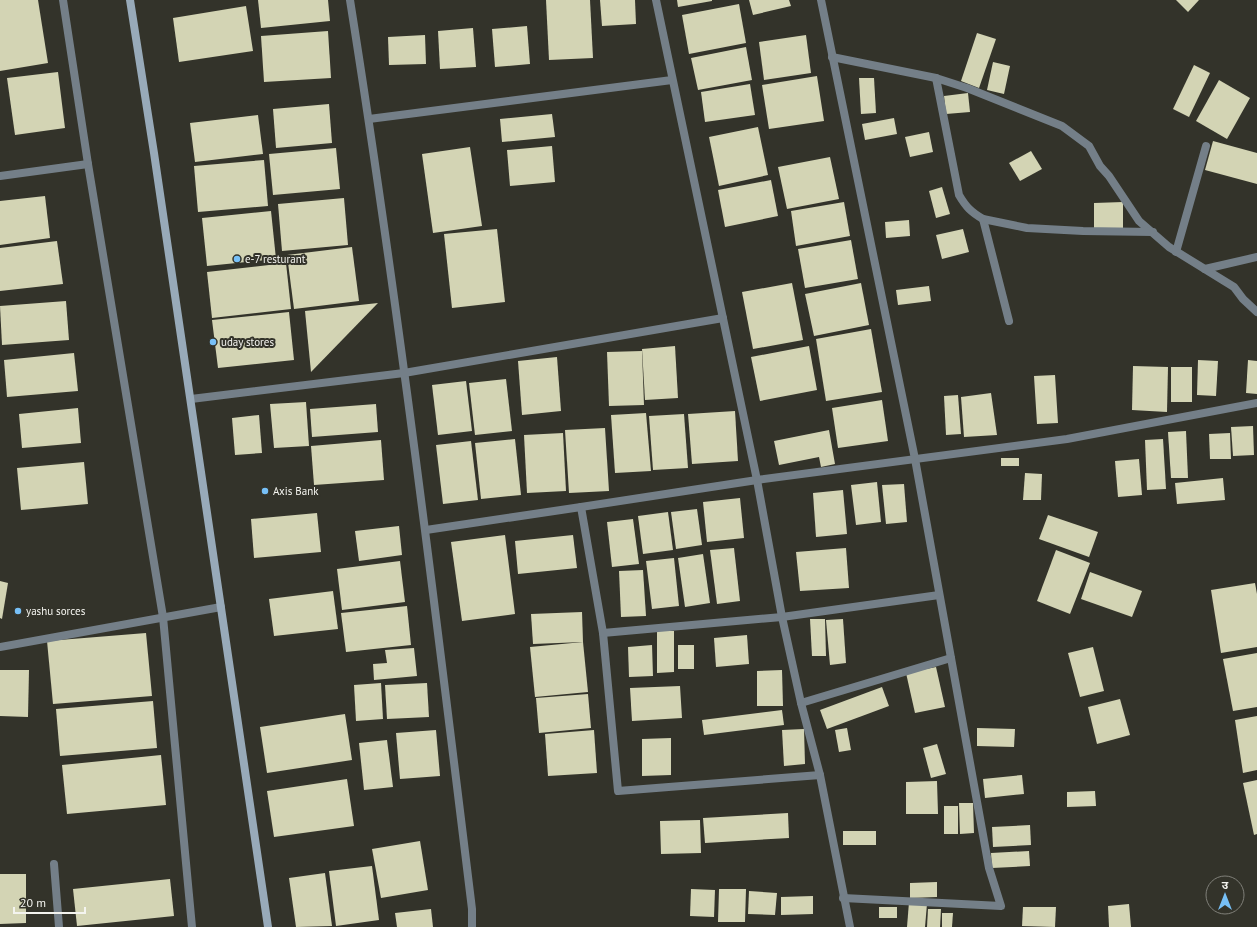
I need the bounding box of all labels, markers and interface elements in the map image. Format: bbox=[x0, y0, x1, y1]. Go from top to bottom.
place label: e-7 resturant bbox=[245, 252, 306, 266]
marker: e-7 resturant bbox=[232, 254, 242, 264]
place label: uday stores bbox=[221, 335, 274, 349]
marker: uday stores bbox=[208, 337, 218, 347]
place label: Axis Bank bbox=[273, 484, 319, 498]
marker: Axis Bank bbox=[260, 486, 270, 496]
place label: yashu sorces bbox=[26, 604, 86, 618]
marker: yashu sorces bbox=[13, 606, 23, 616]
north arrow bbox=[1205, 875, 1245, 915]
text: उ bbox=[1222, 878, 1229, 892]
scale bar bbox=[14, 889, 85, 915]
text: 20 m bbox=[20, 895, 46, 910]

